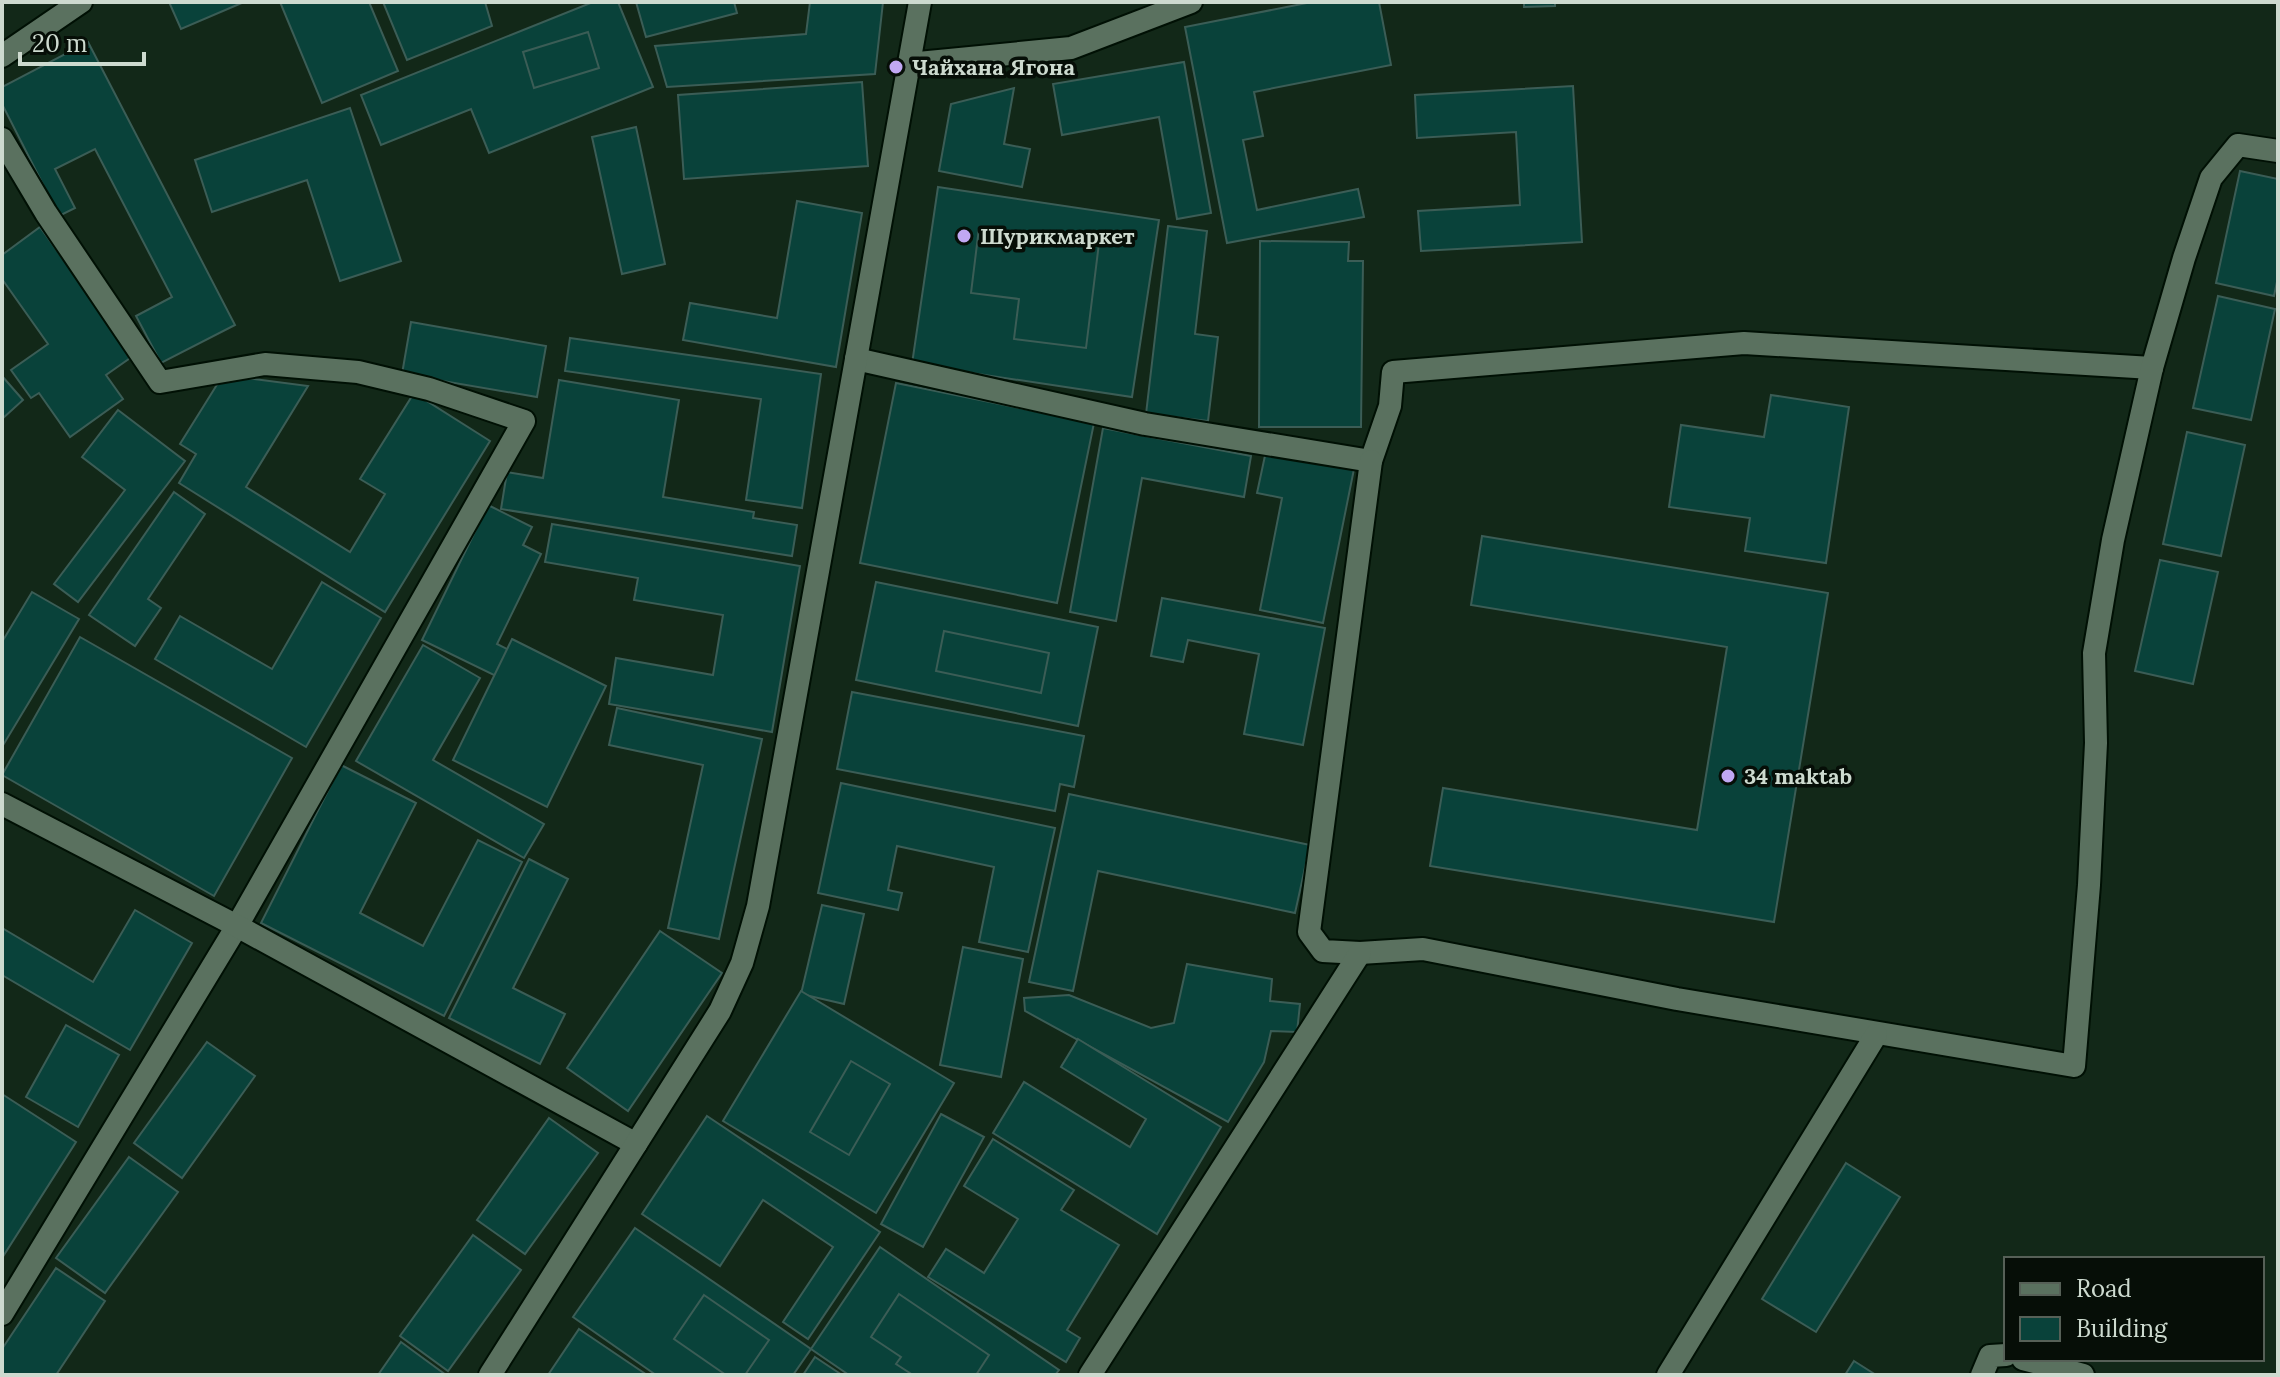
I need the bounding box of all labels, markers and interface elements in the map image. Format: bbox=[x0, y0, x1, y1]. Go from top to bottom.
scale bar bbox=[20, 16, 144, 66]
text: 20 m bbox=[32, 28, 88, 59]
place label: Чайхана Ягона bbox=[912, 53, 1075, 81]
marker: Чайхана Ягона bbox=[887, 58, 905, 76]
place label: Шурикмаркет bbox=[980, 222, 1135, 250]
marker: Шурикмаркет bbox=[955, 227, 973, 245]
place label: 34 maktab bbox=[1744, 762, 1852, 790]
marker: 34 maktab bbox=[1719, 767, 1737, 785]
legend bbox=[2004, 1257, 2264, 1361]
text: Road bbox=[2076, 1273, 2132, 1304]
text: Building bbox=[2076, 1313, 2168, 1344]

